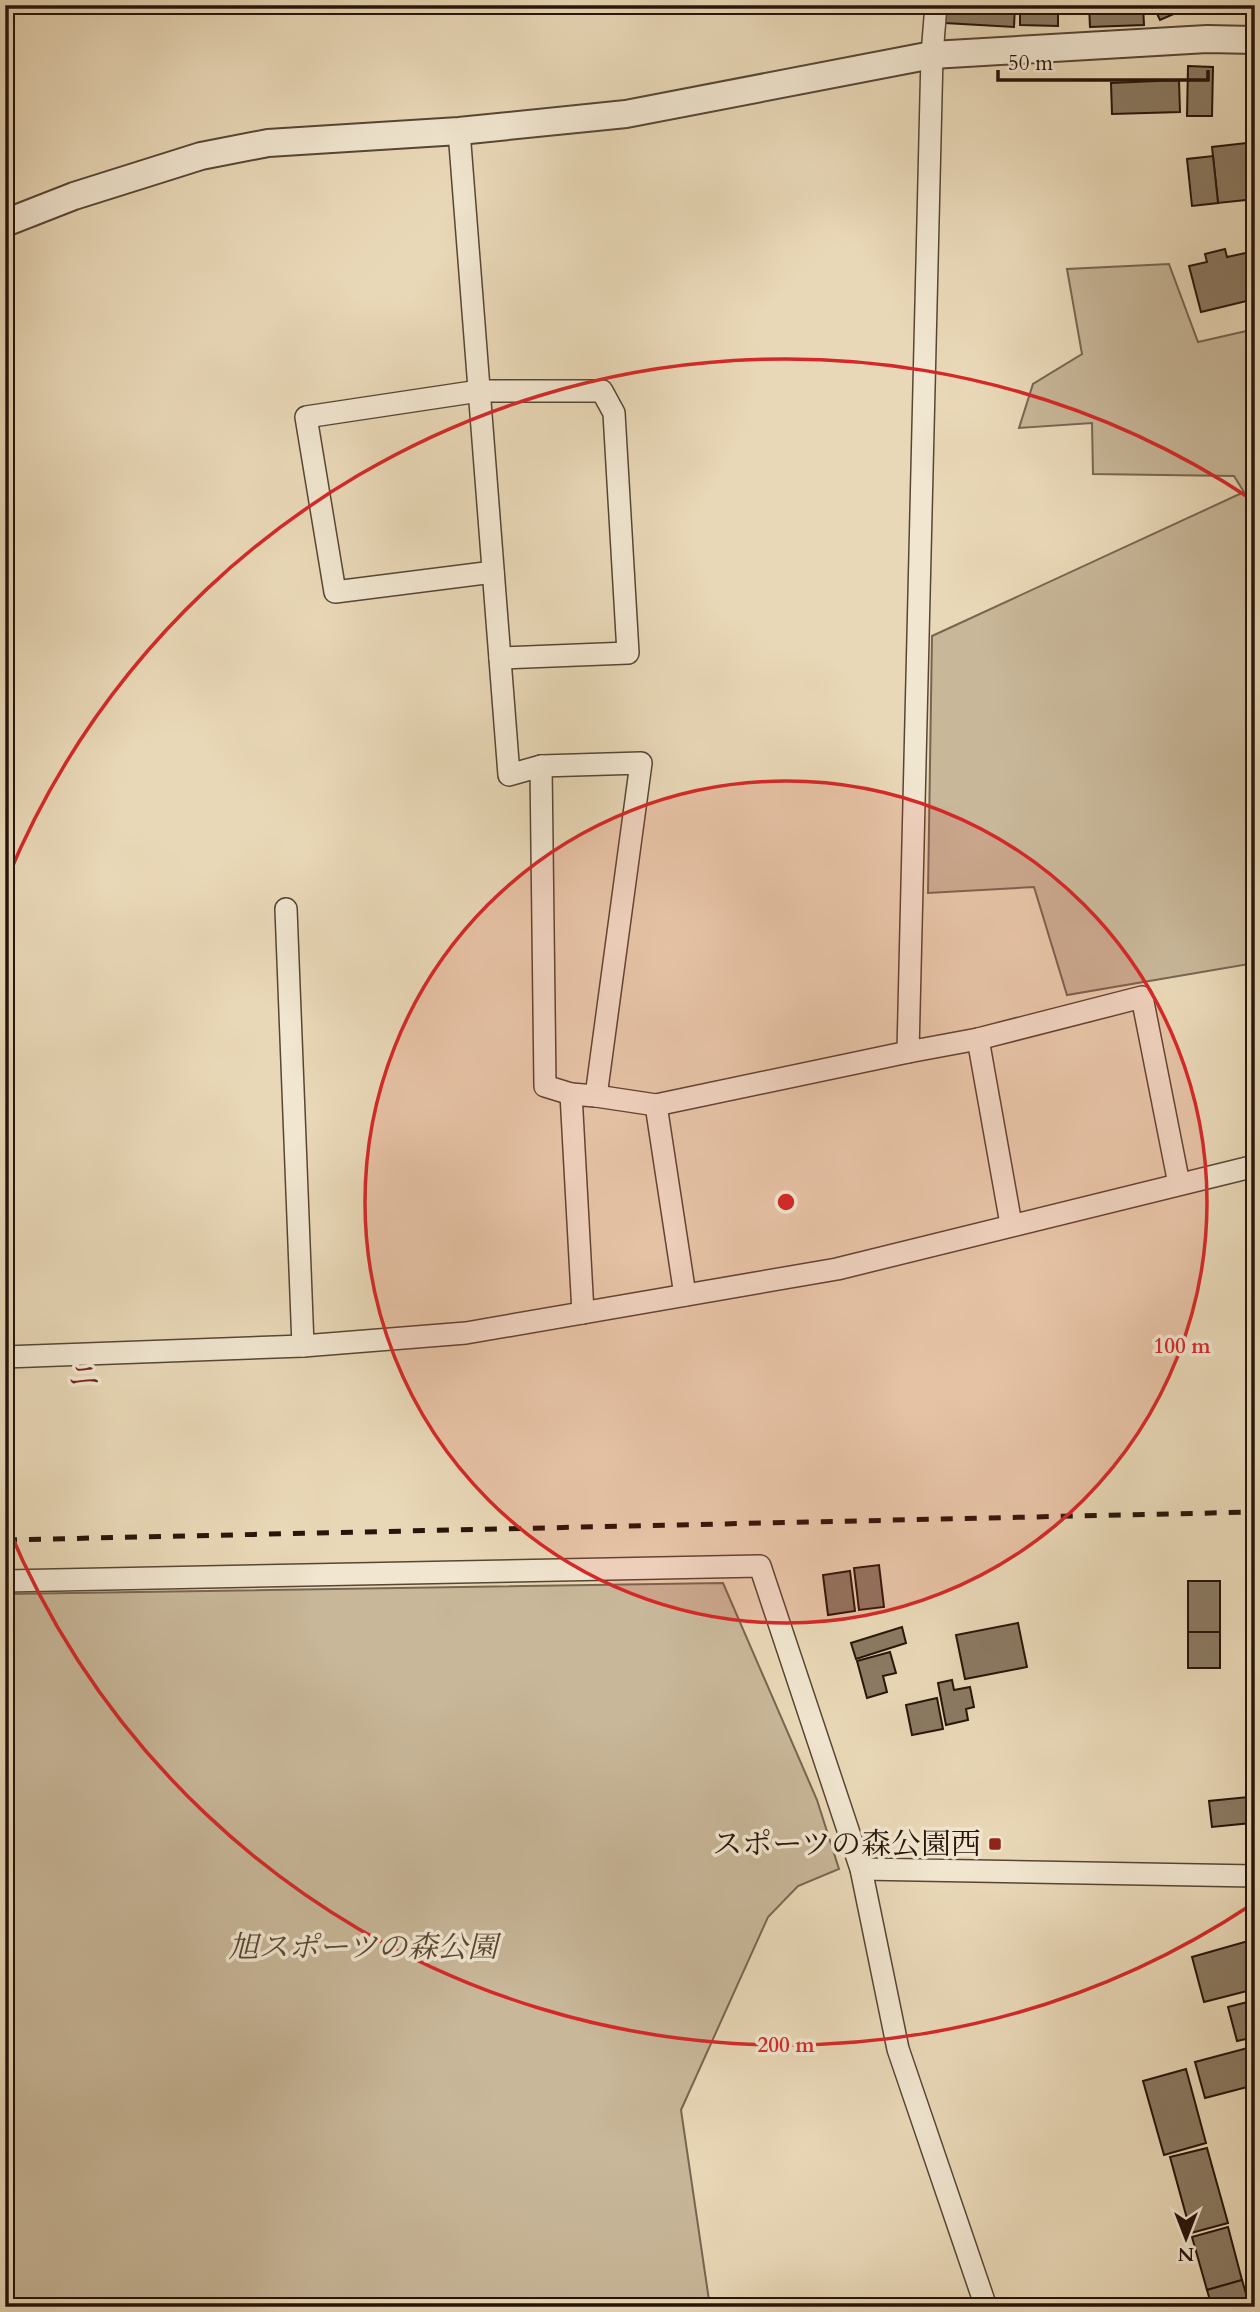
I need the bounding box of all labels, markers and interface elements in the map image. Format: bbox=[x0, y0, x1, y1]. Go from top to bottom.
scale bar bbox=[998, 38, 1208, 82]
text: 50 m bbox=[1008, 49, 1053, 78]
centre of rings bbox=[774, 1190, 798, 1214]
text: 100 m bbox=[1153, 1332, 1211, 1361]
district label: ニ bbox=[68, 1354, 101, 1399]
place label: スポーツの森公園西 bbox=[712, 1824, 981, 1865]
marker: スポーツの森公園西 bbox=[987, 1836, 1003, 1852]
park label: 旭スポーツの森公園 bbox=[229, 1927, 502, 1968]
text: 200 m bbox=[757, 2031, 815, 2060]
north arrow bbox=[1152, 2204, 1222, 2274]
text: N bbox=[1177, 2241, 1194, 2267]

